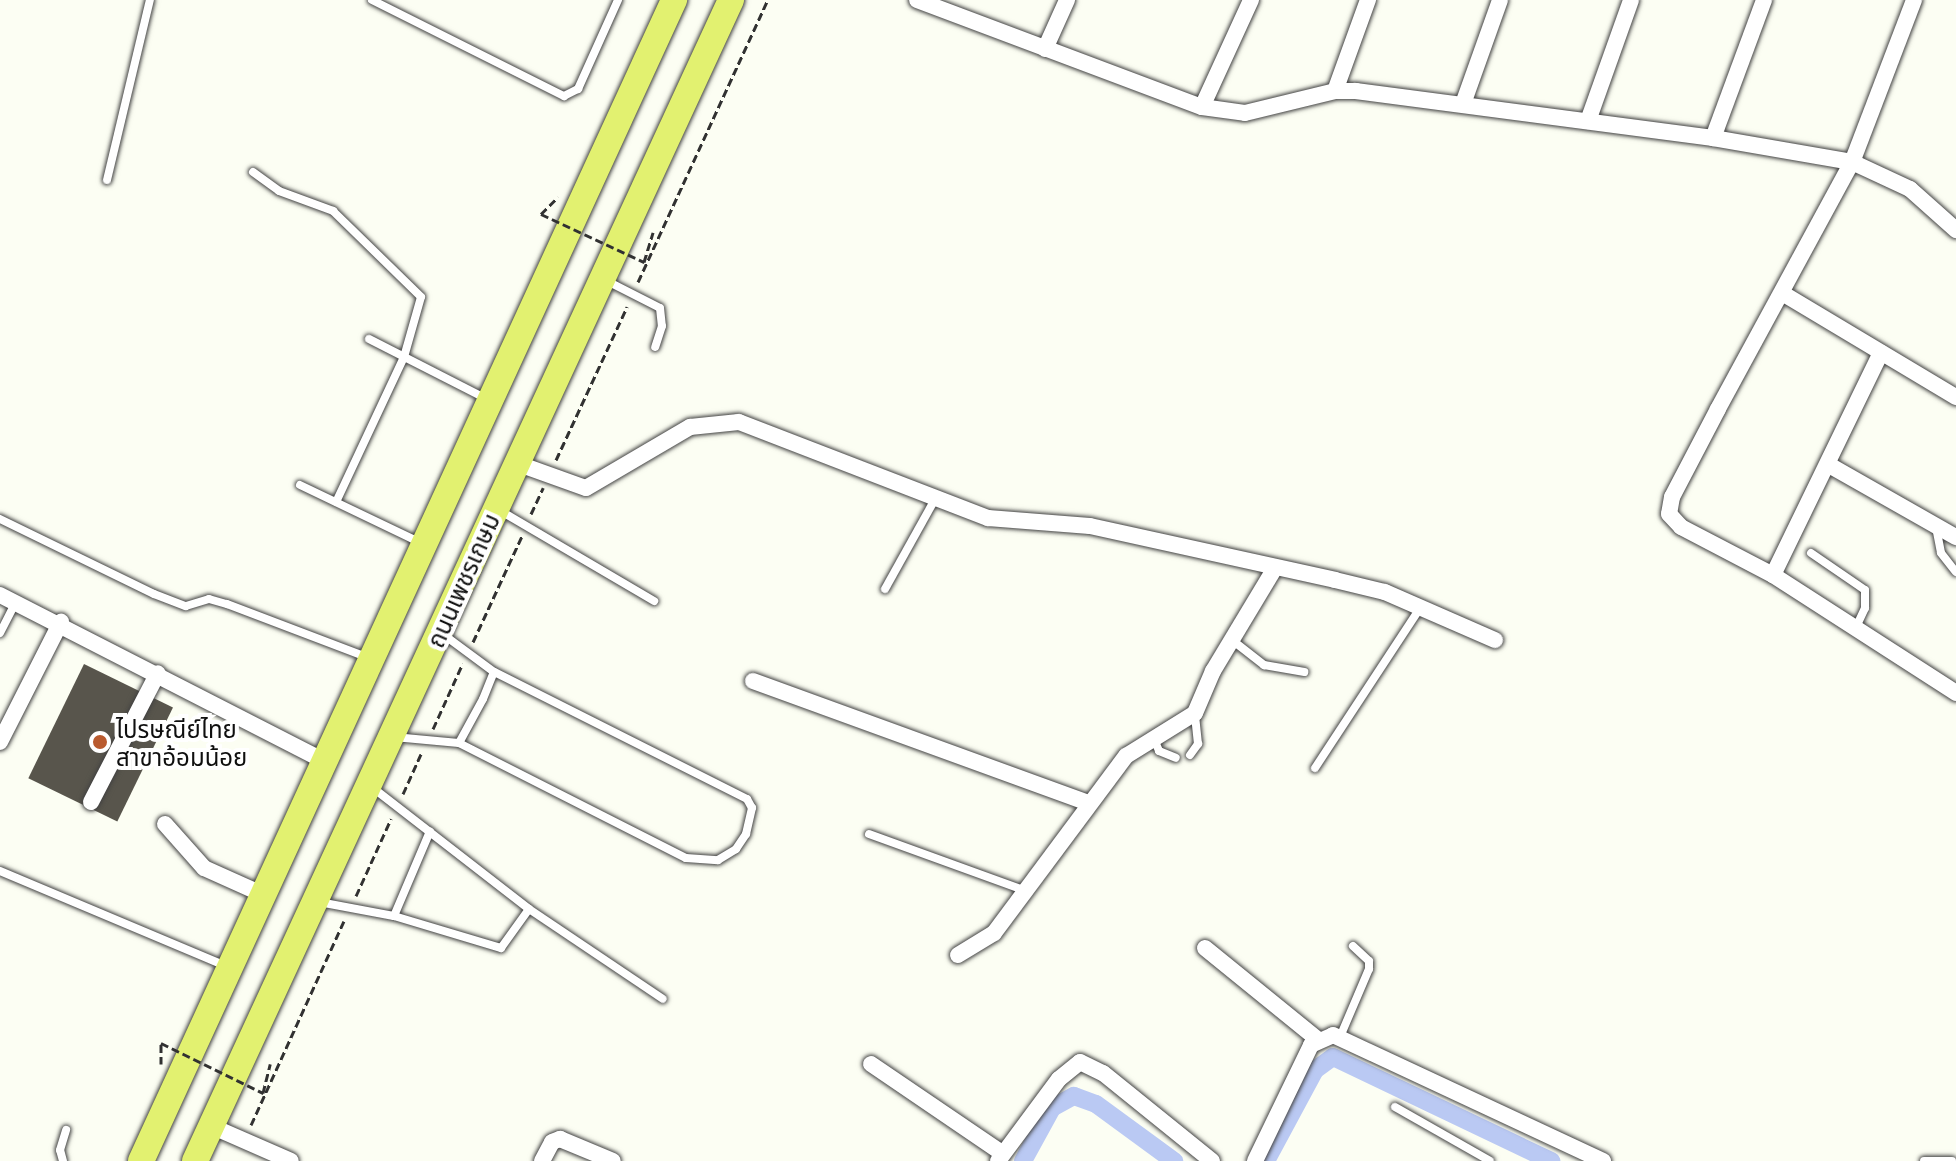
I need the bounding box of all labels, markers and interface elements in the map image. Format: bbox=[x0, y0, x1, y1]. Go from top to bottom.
street label: ถนนเพชรเกษม bbox=[420, 509, 504, 651]
place label: ไปรษณีย์ไทย สาขาอ้อมน้อย bbox=[116, 714, 247, 770]
marker: ไปรษณีย์ไทย สาขาอ้อมน้อย bbox=[91, 733, 109, 751]

